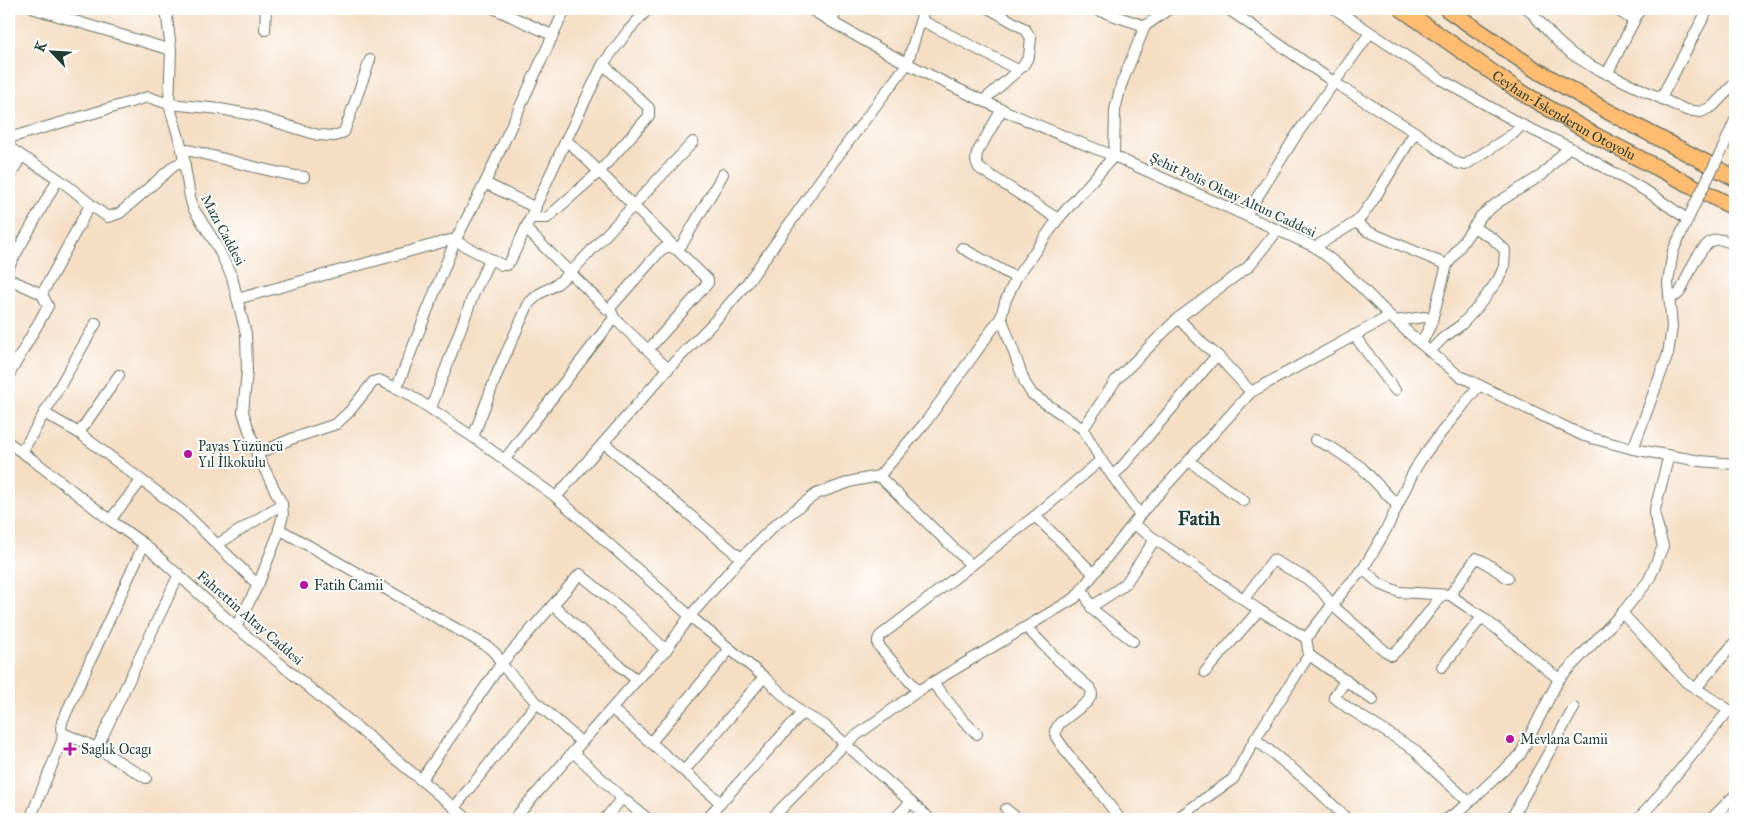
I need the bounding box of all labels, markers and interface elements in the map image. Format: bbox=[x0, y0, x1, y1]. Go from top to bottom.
north arrow bbox=[28, 28, 78, 78]
text: K bbox=[31, 38, 51, 55]
street label: Ceyhan-İskenderun Otoyolu bbox=[1489, 66, 1639, 164]
street label: Şehit Polis Oktay Altun Caddesi bbox=[1147, 149, 1319, 241]
street label: Mazı Caddesi bbox=[197, 192, 249, 269]
place label: Payas Yüzüncü Yıl İlkokulu bbox=[198, 438, 284, 471]
marker: Payas Yüzüncü Yıl İlkokulu bbox=[182, 448, 194, 460]
district label: Fatih bbox=[1178, 507, 1221, 530]
street label: Fahrettin Altay Caddesi bbox=[193, 567, 307, 669]
place label: Fatih Camii bbox=[314, 577, 383, 594]
marker: Fatih Camii bbox=[298, 579, 310, 591]
place label: Mevlana Camii bbox=[1520, 731, 1608, 748]
marker: Mevlana Camii bbox=[1504, 733, 1516, 745]
place label: Saglık Ocagı bbox=[81, 741, 152, 758]
marker: Saglık Ocagı bbox=[63, 742, 77, 756]

